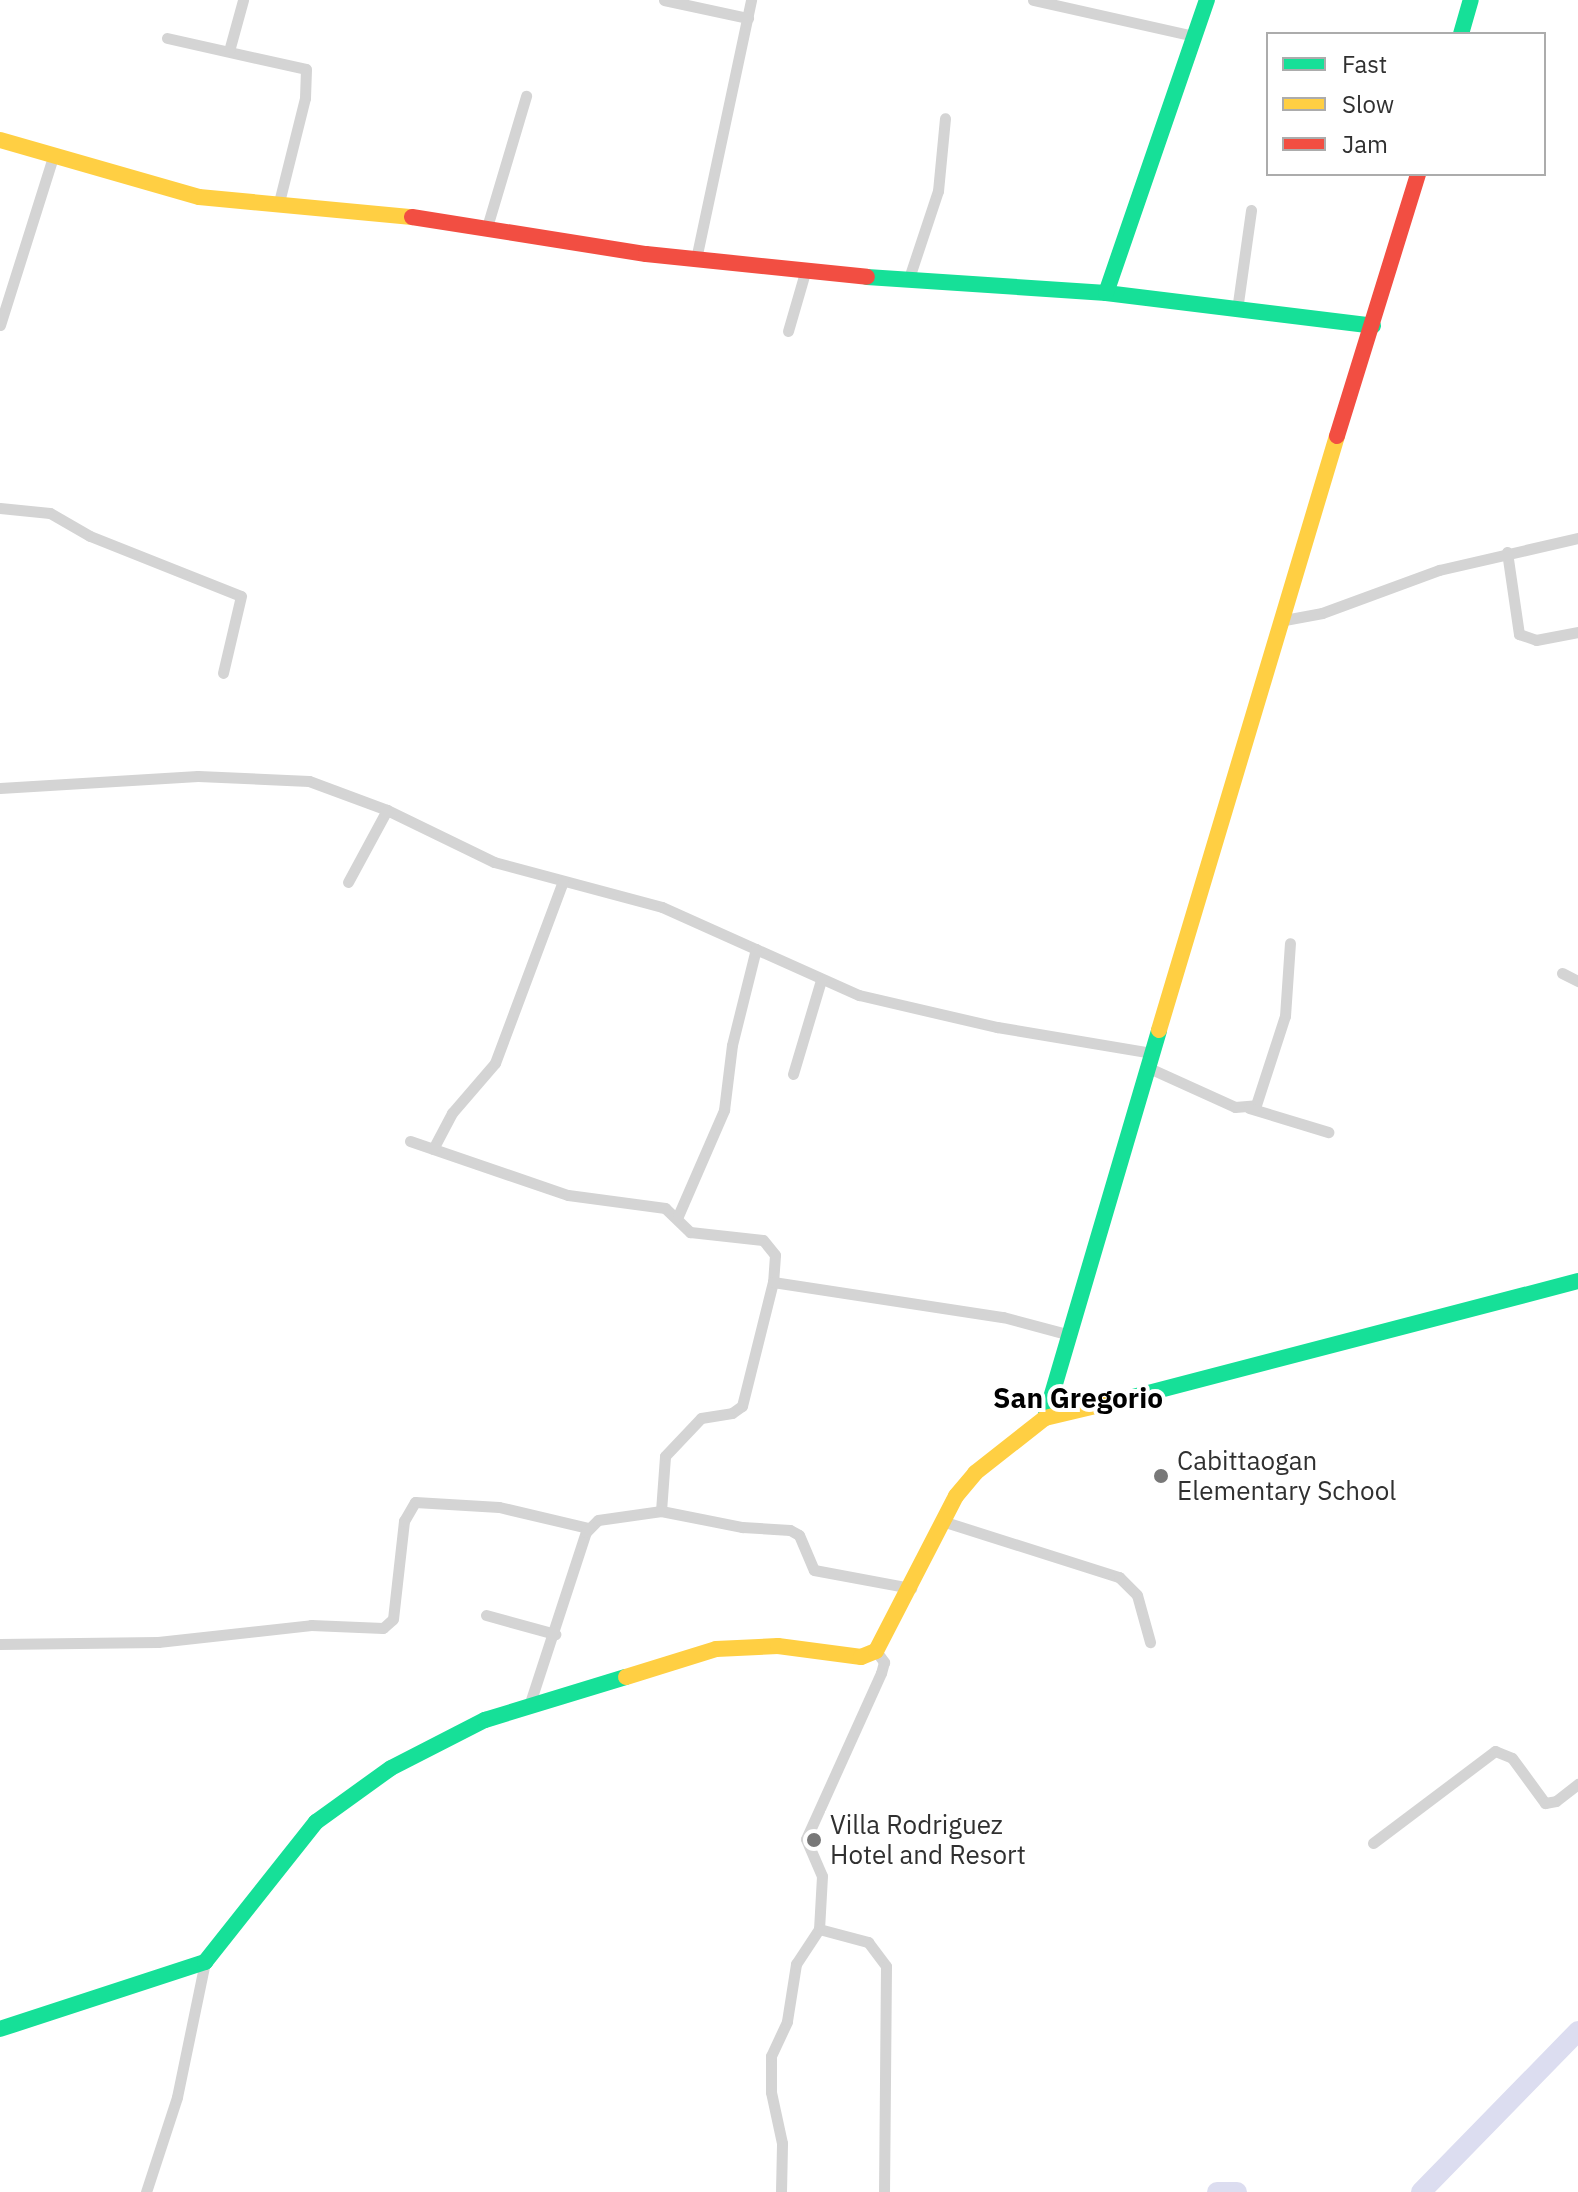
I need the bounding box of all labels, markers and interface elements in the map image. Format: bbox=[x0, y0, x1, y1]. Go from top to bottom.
legend bbox=[1266, 32, 1546, 176]
text: Fast bbox=[1342, 48, 1387, 80]
text: Slow bbox=[1342, 88, 1394, 120]
text: Jam bbox=[1342, 128, 1388, 160]
district label: San Gregorio bbox=[993, 1381, 1163, 1415]
place label: Cabittaogan Elementary School bbox=[1177, 1445, 1396, 1506]
marker: Cabittaogan Elementary School bbox=[1152, 1467, 1170, 1485]
place label: Villa Rodriguez Hotel and Resort bbox=[830, 1809, 1026, 1870]
marker: Villa Rodriguez Hotel and Resort bbox=[805, 1831, 823, 1849]

